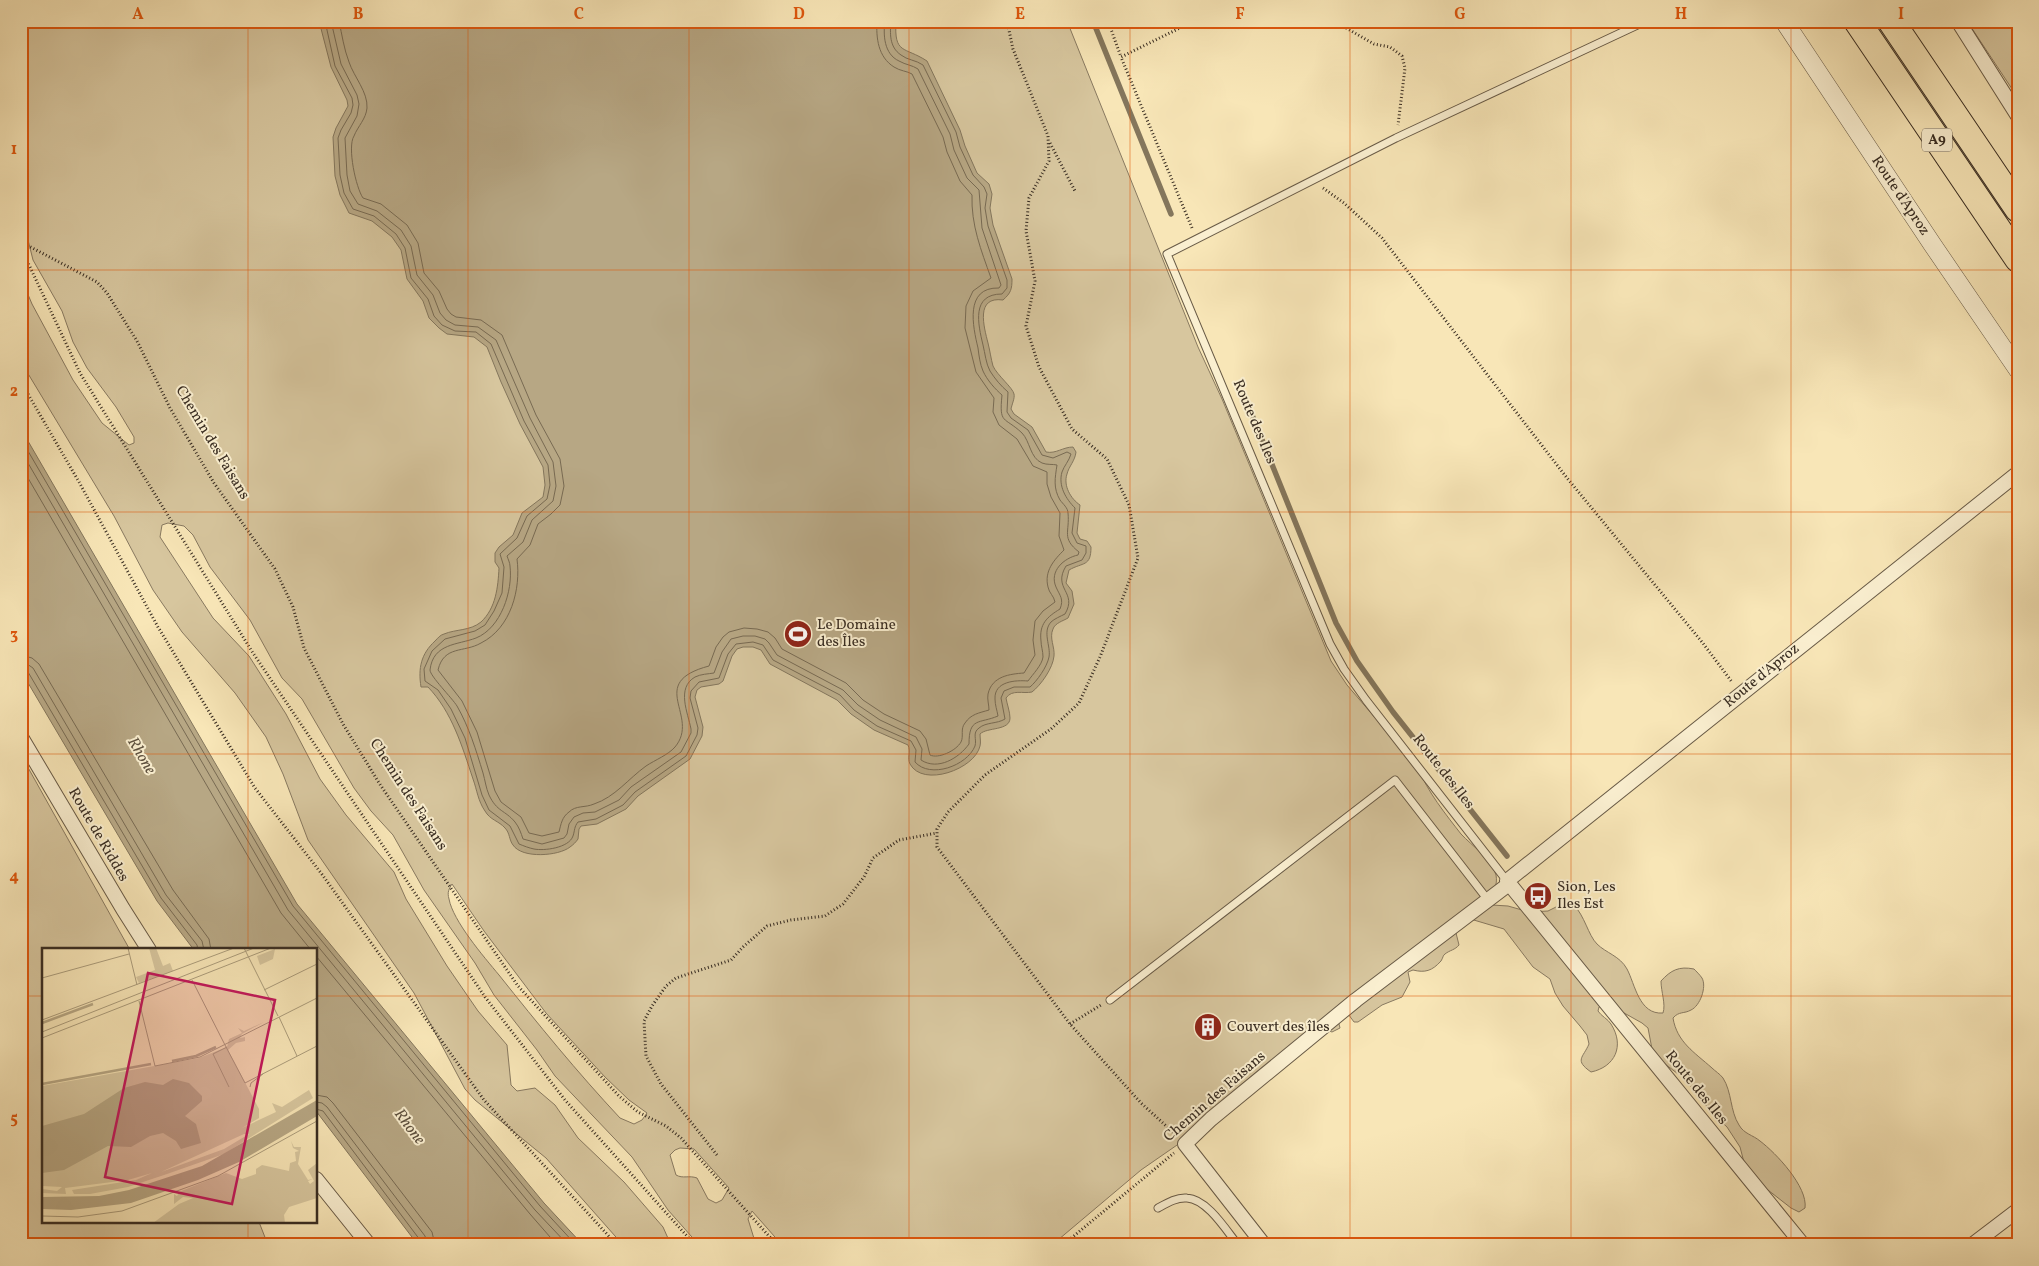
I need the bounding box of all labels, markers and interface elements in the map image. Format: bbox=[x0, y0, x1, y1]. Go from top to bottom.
text: A bbox=[132, 4, 144, 26]
text: B bbox=[353, 4, 364, 26]
text: C bbox=[574, 4, 584, 26]
text: D bbox=[793, 4, 805, 26]
text: E bbox=[1015, 4, 1025, 26]
text: F bbox=[1235, 4, 1245, 26]
text: G bbox=[1454, 4, 1466, 26]
text: H bbox=[1675, 4, 1687, 26]
text: I bbox=[1898, 4, 1904, 26]
road number: A9 bbox=[1922, 128, 1952, 152]
text: 1 bbox=[11, 139, 17, 161]
street label: Route d'Aproz bbox=[1866, 152, 1934, 240]
street label: Route des Iles bbox=[1227, 376, 1281, 468]
text: 2 bbox=[10, 381, 18, 403]
street label: Chemin des Faisans bbox=[170, 382, 254, 504]
place label: Le Domaine des Îles bbox=[817, 615, 896, 653]
sports icon: Le Domaine des Îles bbox=[783, 619, 813, 649]
text: 3 bbox=[10, 624, 18, 646]
street label: Route d'Aproz bbox=[1720, 639, 1804, 713]
street label: Route des Iles bbox=[1407, 730, 1479, 814]
water label: Rhone bbox=[121, 733, 161, 779]
street label: Chemin des Faisans bbox=[364, 735, 452, 855]
street label: Route de Riddes bbox=[63, 784, 133, 886]
text: 4 bbox=[9, 866, 19, 888]
place label: Sion, Les Iles Est bbox=[1557, 877, 1616, 915]
bus stop icon: Sion, Les Iles Est bbox=[1523, 881, 1553, 911]
inset map bbox=[42, 948, 318, 1224]
building icon: Couvert des îles bbox=[1193, 1012, 1223, 1042]
place label: Couvert des îles bbox=[1227, 1017, 1330, 1038]
street label: Route des Iles bbox=[1660, 1046, 1732, 1130]
street label: Chemin des Faisans bbox=[1159, 1047, 1271, 1147]
water label: Rhone bbox=[388, 1105, 430, 1150]
text: 5 bbox=[10, 1108, 18, 1130]

